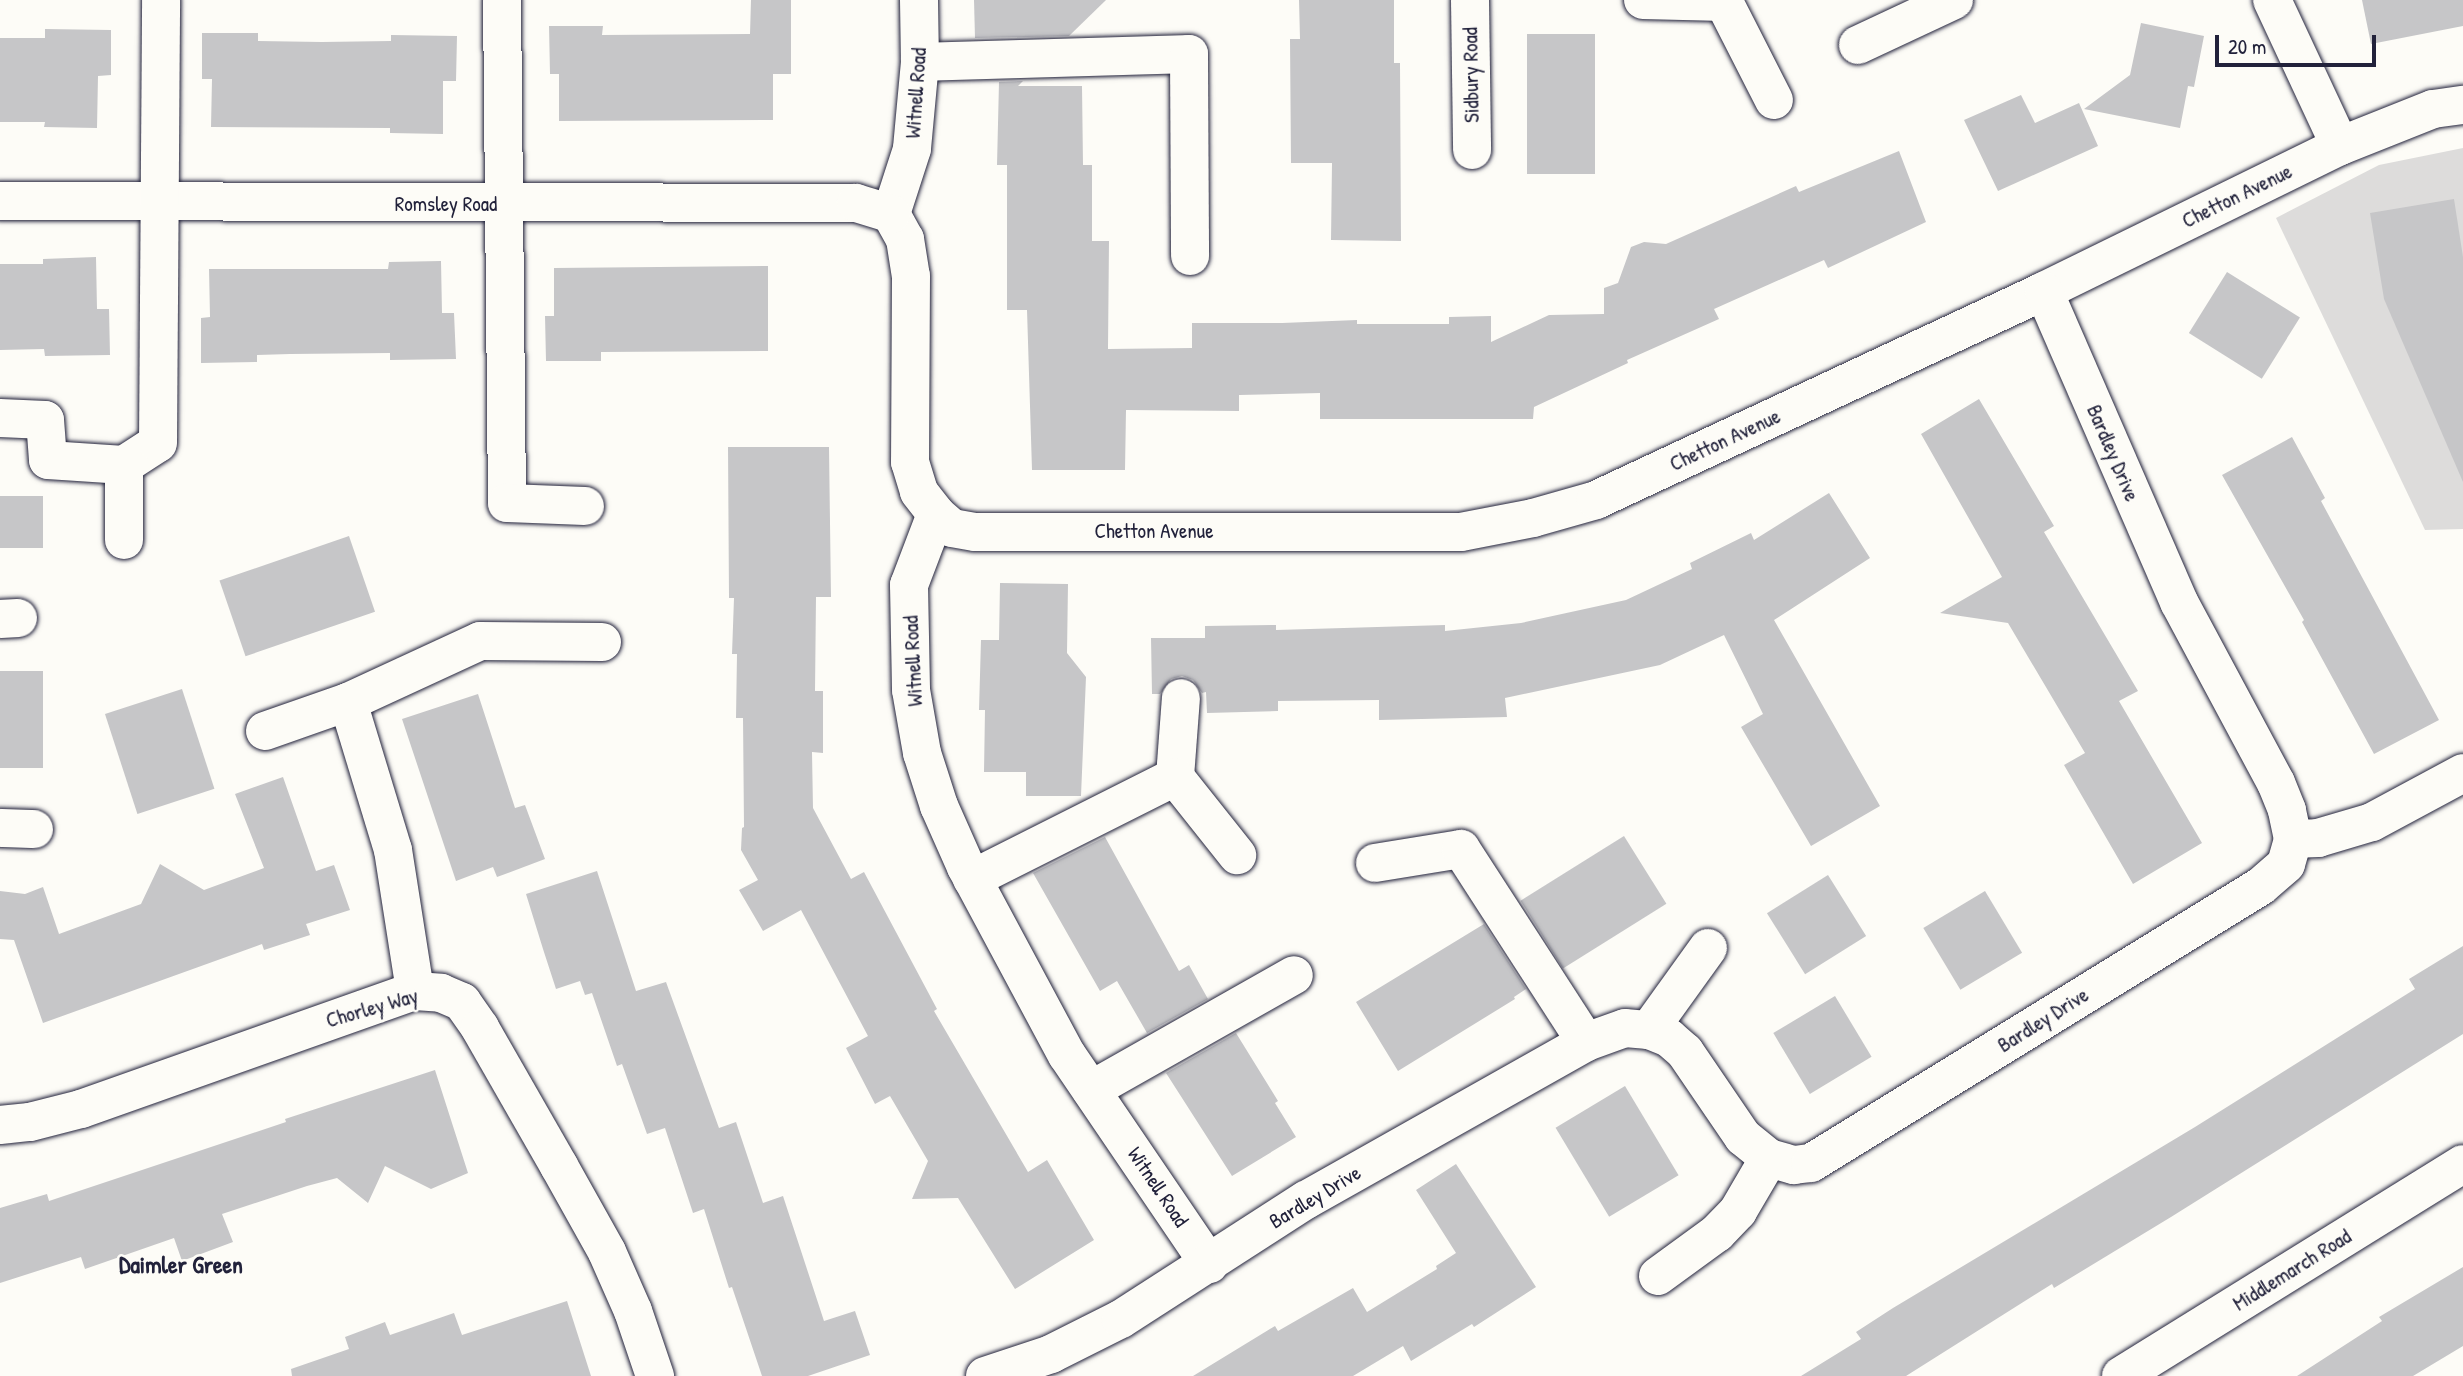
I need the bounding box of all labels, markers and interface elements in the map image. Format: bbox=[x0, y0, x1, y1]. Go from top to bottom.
scale bar bbox=[2218, 21, 2379, 65]
street label: Sidbury Road bbox=[1458, 27, 1484, 123]
text: 20 m bbox=[2228, 32, 2266, 61]
street label: Witnell Road bbox=[900, 47, 932, 139]
street label: Chetton Avenue bbox=[2178, 159, 2296, 233]
street label: Romsley Road bbox=[395, 191, 497, 217]
street label: Bardley Drive bbox=[2081, 401, 2145, 505]
street label: Chetton Avenue bbox=[1666, 403, 1784, 477]
street label: Chetton Avenue bbox=[1094, 518, 1214, 544]
street label: Witnell Road bbox=[898, 615, 928, 707]
street label: Bardley Drive bbox=[1993, 982, 2093, 1058]
street label: Chorley Way bbox=[323, 983, 421, 1033]
street label: Witnell Road bbox=[1122, 1142, 1194, 1232]
street label: Bardley Drive bbox=[1265, 1160, 1365, 1234]
street label: Middlemarch Road bbox=[2228, 1224, 2356, 1316]
district label: Daimler Green bbox=[119, 1251, 243, 1279]

